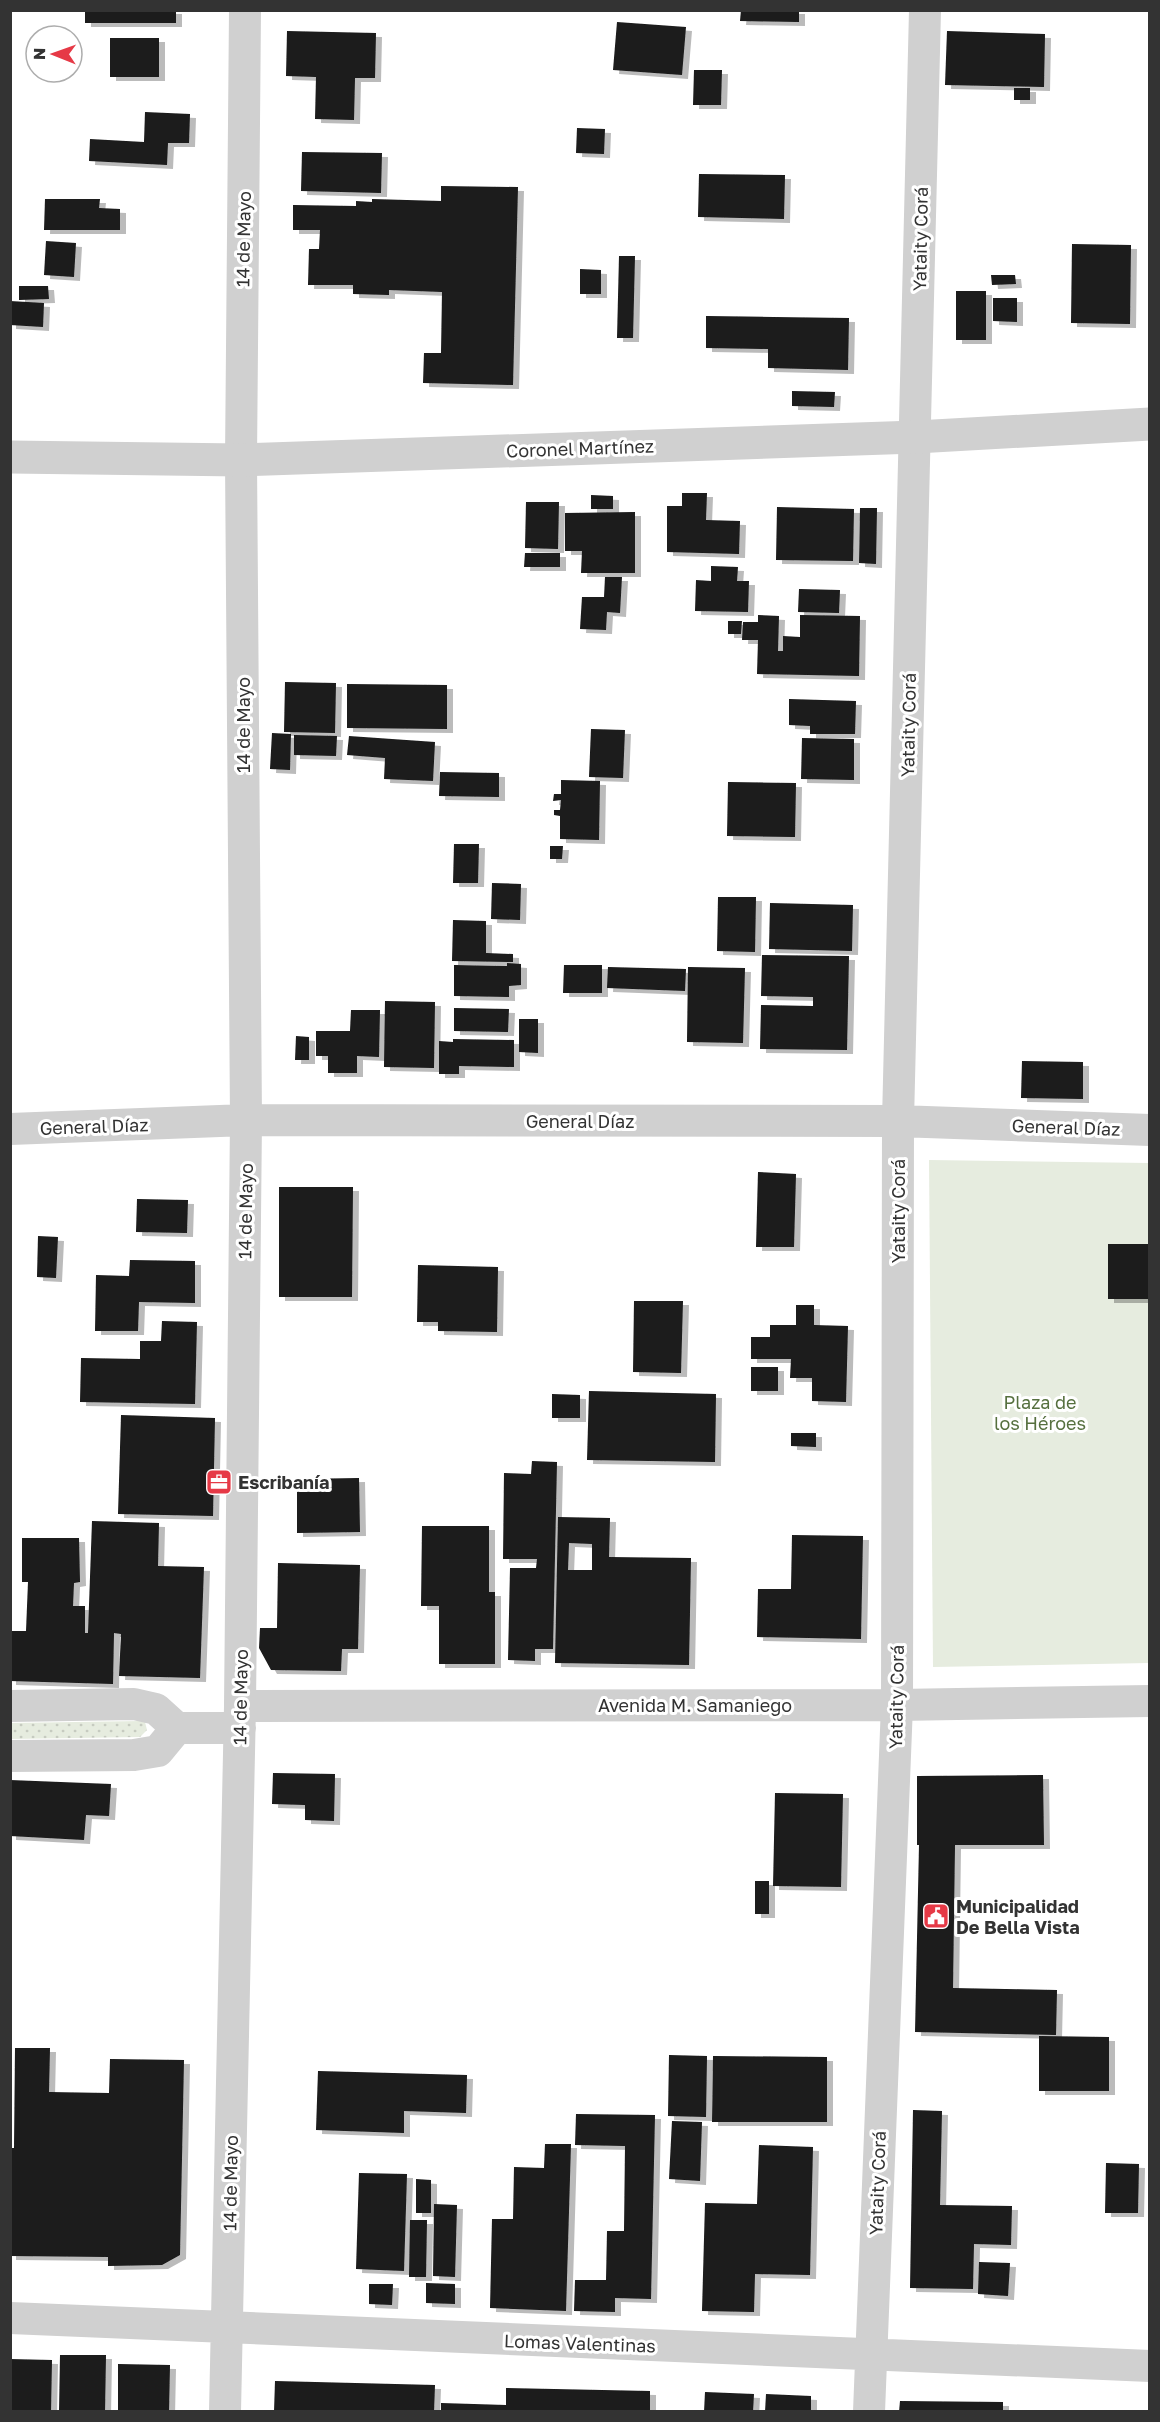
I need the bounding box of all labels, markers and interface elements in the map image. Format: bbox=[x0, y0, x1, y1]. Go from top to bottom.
north arrow bbox=[24, 24, 84, 84]
text: N bbox=[29, 47, 49, 60]
street label: Yataity Corá bbox=[908, 187, 932, 291]
street label: 14 de Mayo bbox=[231, 191, 255, 287]
street label: Coronel Martínez bbox=[506, 434, 654, 462]
street label: Yataity Corá bbox=[896, 673, 920, 777]
street label: 14 de Mayo bbox=[232, 677, 254, 773]
street label: General Díaz bbox=[526, 1110, 634, 1132]
street label: General Díaz bbox=[39, 1113, 149, 1139]
street label: General Díaz bbox=[1011, 1114, 1121, 1140]
street label: Yataity Corá bbox=[887, 1159, 909, 1263]
street label: 14 de Mayo bbox=[233, 1163, 257, 1259]
park label: Plaza de los Héroes bbox=[994, 1391, 1086, 1434]
office icon: Escribanía bbox=[204, 1467, 234, 1497]
place label: Escribanía bbox=[238, 1471, 329, 1493]
street label: Yataity Corá bbox=[884, 1645, 908, 1749]
street label: 14 de Mayo bbox=[228, 1649, 252, 1745]
street label: Avenida M. Samaniego bbox=[598, 1694, 792, 1716]
place label: Municipalidad De Bella Vista bbox=[956, 1895, 1080, 1938]
public building icon: Municipalidad De Bella Vista bbox=[921, 1901, 951, 1931]
street label: Yataity Corá bbox=[864, 2130, 890, 2236]
street label: 14 de Mayo bbox=[218, 2135, 242, 2231]
street label: Lomas Valentinas bbox=[504, 2329, 656, 2357]

